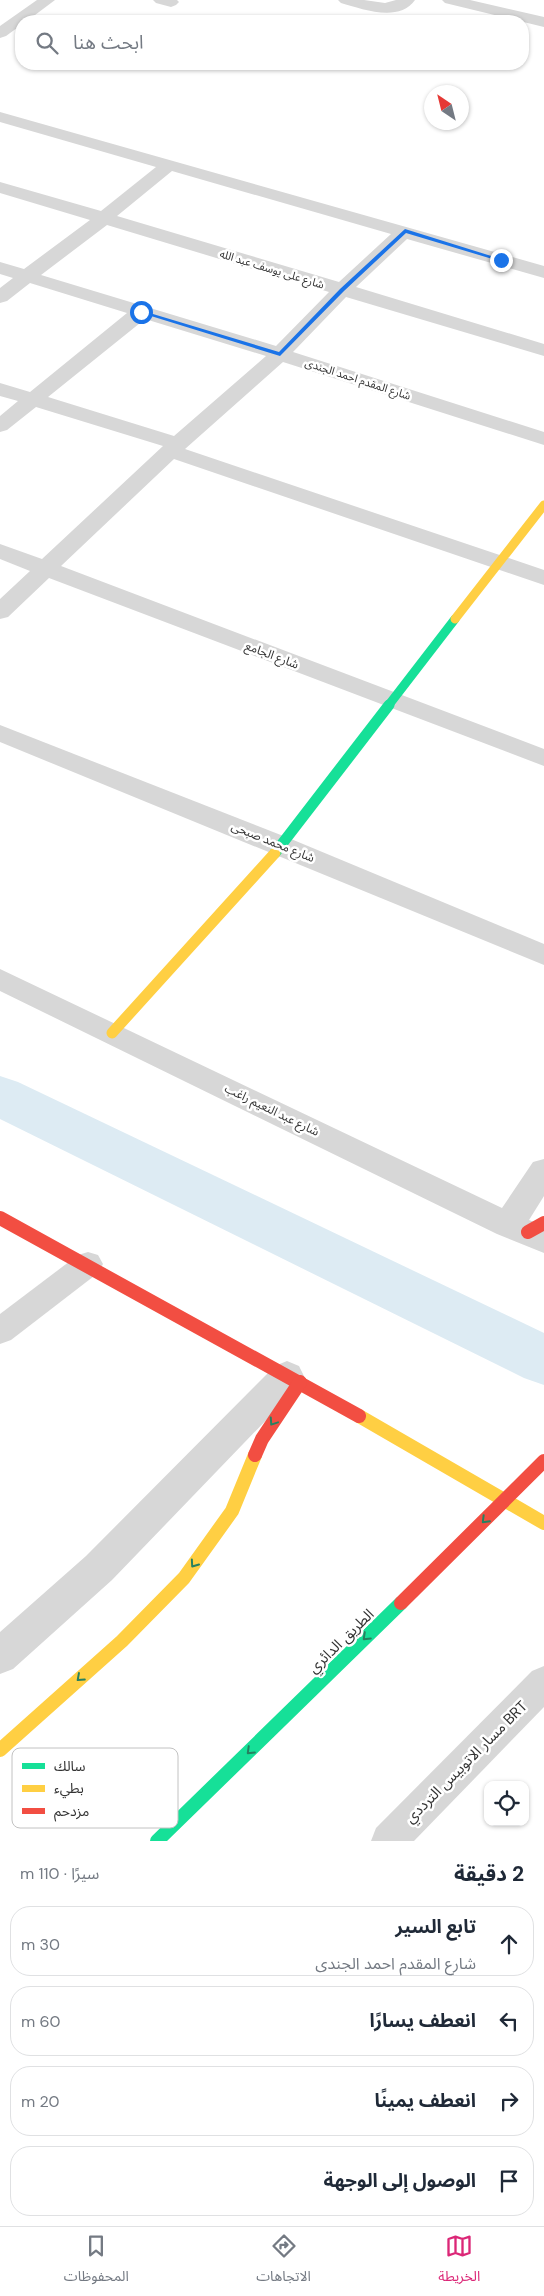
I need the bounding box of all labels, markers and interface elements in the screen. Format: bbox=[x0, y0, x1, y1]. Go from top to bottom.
search box bbox=[15, 15, 529, 70]
icon: search bbox=[33, 29, 61, 57]
text: ابحث هنا bbox=[73, 30, 144, 55]
north arrow bbox=[424, 85, 469, 130]
street label: شارع على يوسف عبد الله bbox=[218, 246, 326, 293]
route end bbox=[490, 249, 513, 272]
route start bbox=[130, 301, 153, 324]
street label: شارع المقدم احمد الجندى bbox=[303, 355, 413, 404]
street label: شارع الجامع bbox=[242, 637, 301, 674]
street label: شارع محمد صبحى bbox=[229, 818, 317, 867]
street label: شارع عبد النعيم راغب bbox=[222, 1080, 322, 1141]
one-way arrow bbox=[270, 1417, 279, 1426]
one-way arrow bbox=[481, 1514, 490, 1523]
one-way arrow bbox=[192, 1558, 200, 1567]
street label: الطريق الدائري bbox=[304, 1604, 379, 1679]
one-way arrow bbox=[363, 1631, 372, 1640]
one-way arrow bbox=[76, 1672, 85, 1681]
street label: مسار الاتوبيس الترددي BRT bbox=[400, 1696, 533, 1829]
one-way arrow bbox=[246, 1745, 255, 1754]
legend bbox=[12, 1748, 178, 1828]
text: سالك bbox=[54, 1757, 86, 1775]
text: بطيء bbox=[54, 1779, 84, 1799]
map controls bbox=[484, 1781, 529, 1826]
button: locate bbox=[484, 1781, 529, 1826]
text: مزدحم bbox=[54, 1802, 89, 1822]
text: 2 دقيقة bbox=[454, 1860, 524, 1888]
text: سيرًا · 110 m bbox=[20, 1863, 99, 1884]
text: تابع السير bbox=[395, 1914, 476, 1939]
icon: ahead bbox=[495, 1930, 523, 1958]
text: 30 m bbox=[21, 1934, 60, 1955]
text: شارع المقدم احمد الجندى bbox=[315, 1953, 476, 1974]
icon: left bbox=[495, 2007, 523, 2035]
text: انعطف يسارًا bbox=[369, 2008, 476, 2033]
text: 60 m bbox=[21, 2011, 61, 2032]
icon: right bbox=[495, 2087, 523, 2115]
text: انعطف يمينًا bbox=[374, 2088, 476, 2113]
text: 20 m bbox=[21, 2091, 60, 2112]
icon: arrive bbox=[495, 2167, 523, 2195]
text: الوصول إلى الوجهة bbox=[324, 2168, 476, 2193]
tab: المحفوظات bbox=[64, 2232, 129, 2291]
tab: الاتجاهات bbox=[256, 2232, 311, 2291]
tab: الخريطة bbox=[438, 2232, 480, 2291]

